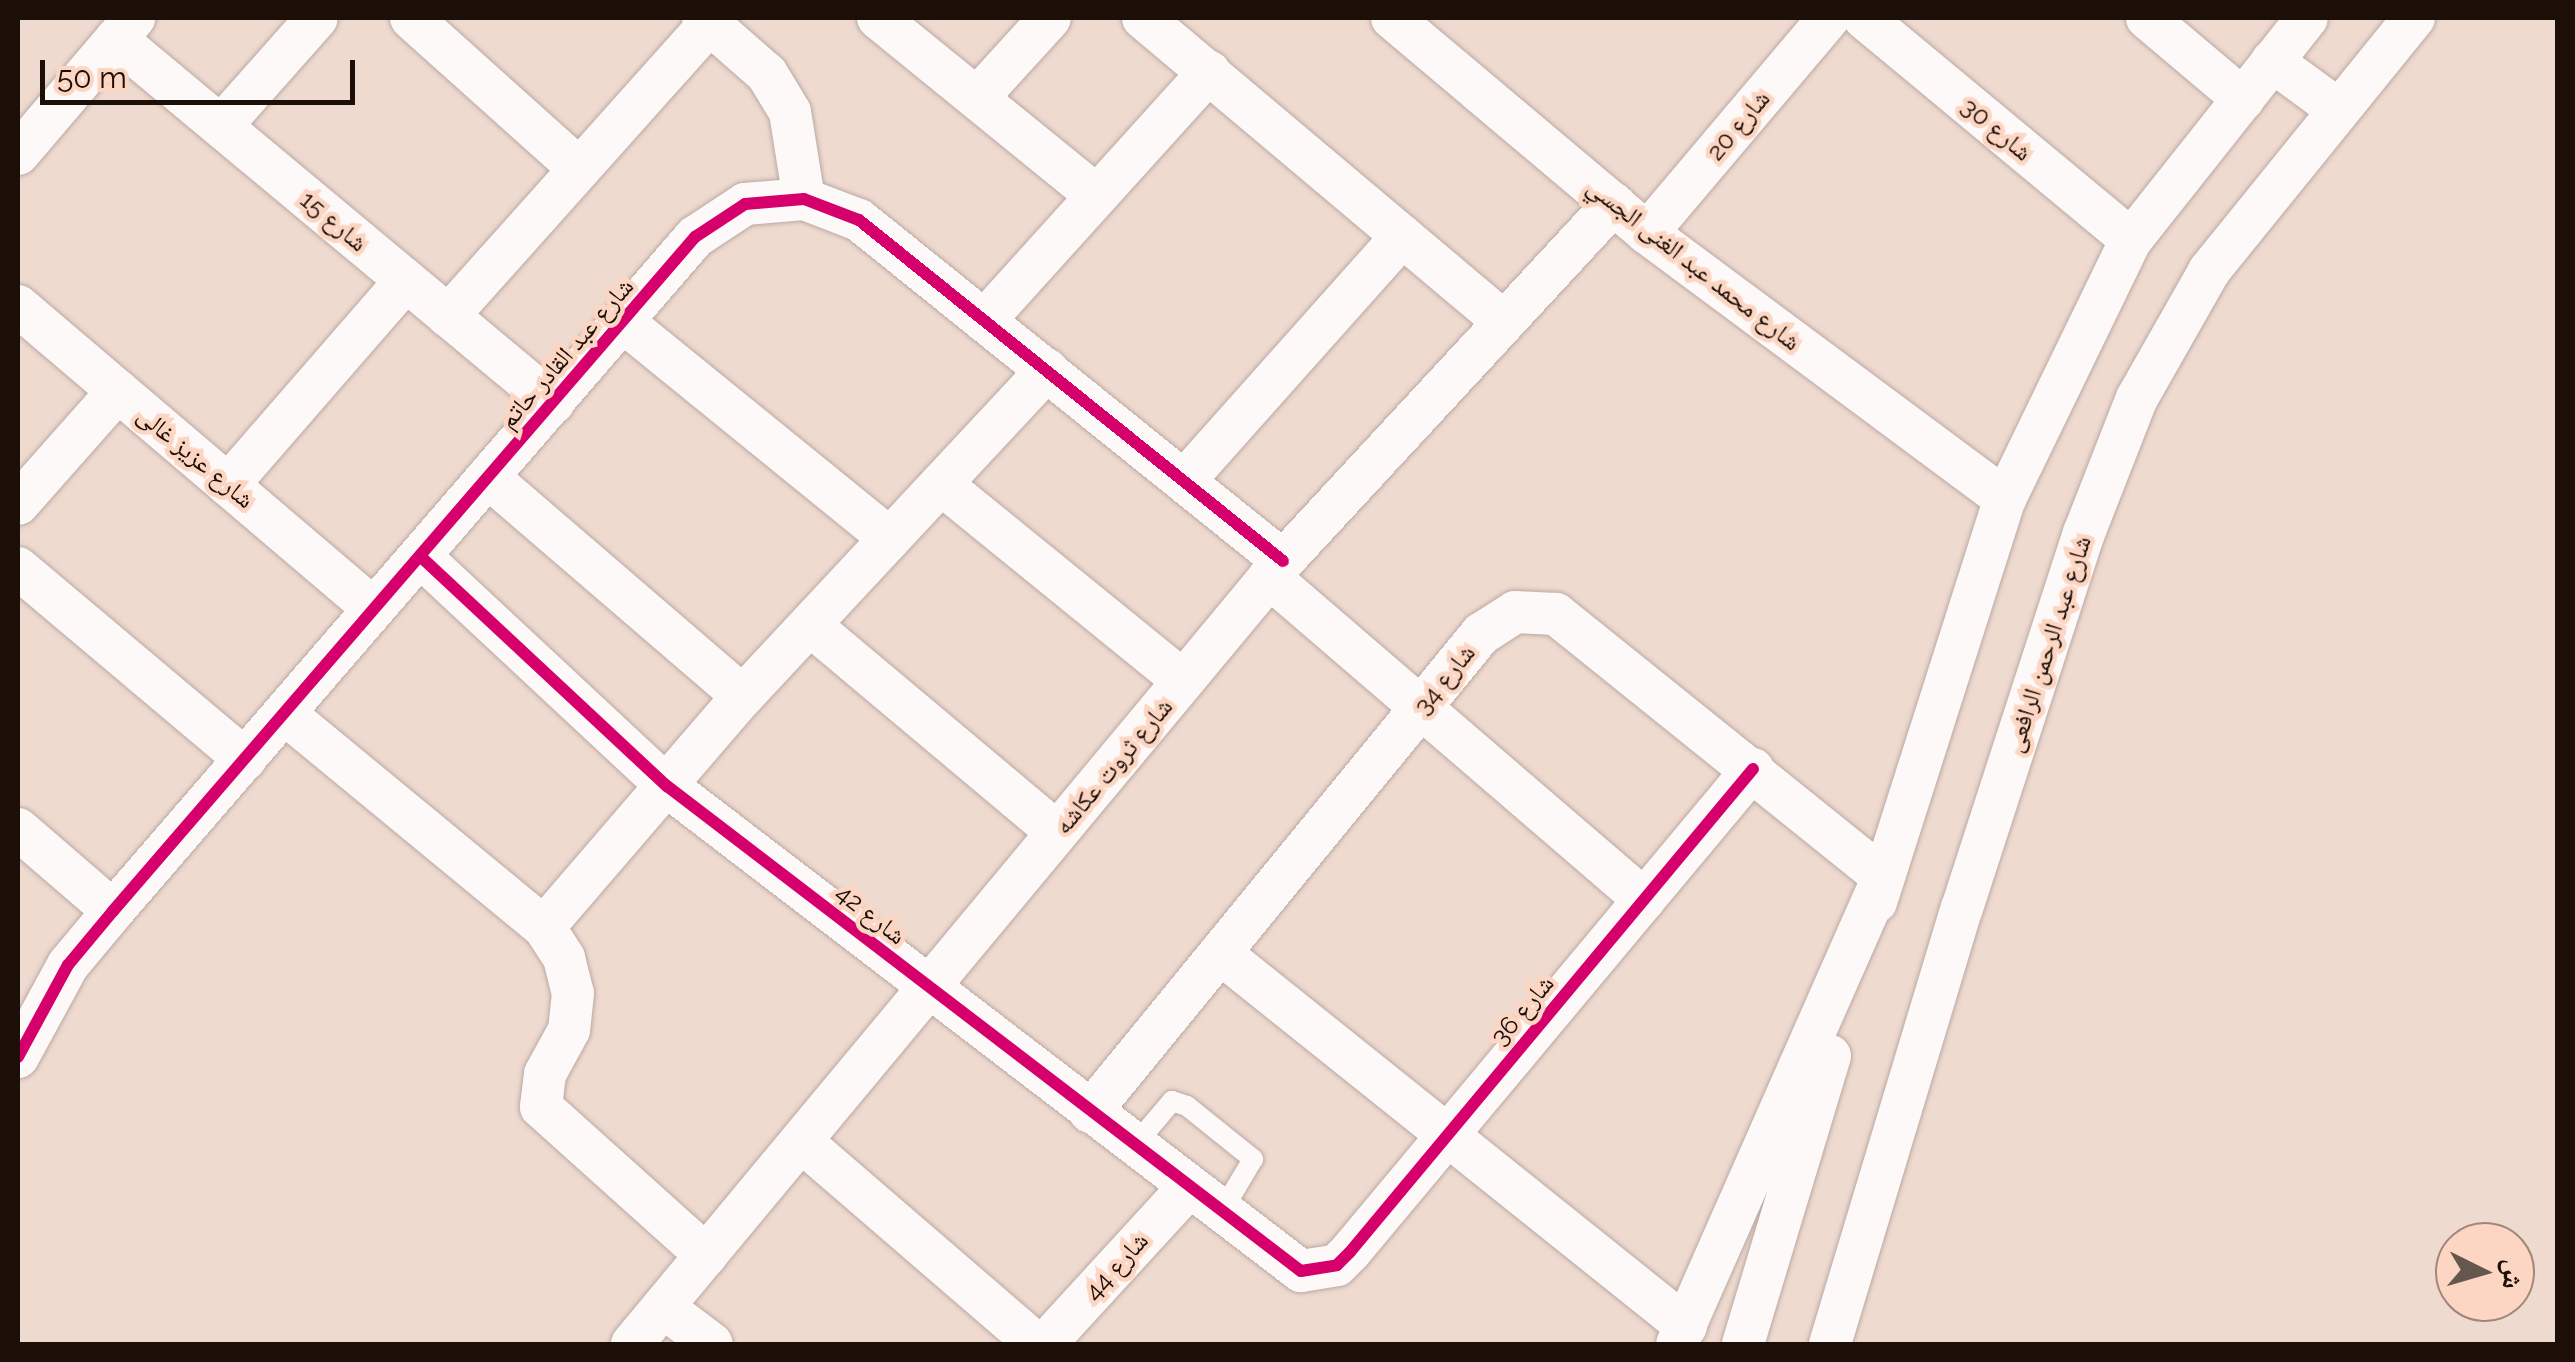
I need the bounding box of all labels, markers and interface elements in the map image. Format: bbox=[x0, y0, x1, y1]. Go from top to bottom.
scale bar bbox=[45, 40, 360, 102]
text: 50 m bbox=[57, 60, 127, 95]
street label: شارع 20 bbox=[1700, 84, 1776, 166]
street label: شارع 30 bbox=[1956, 91, 2038, 167]
street label: شارع محمد عبد الغنى الجسي bbox=[1581, 171, 1807, 357]
street label: شارع 15 bbox=[294, 184, 374, 258]
street label: شارع عبد القادر حاتم bbox=[492, 272, 640, 434]
street label: شارع عزيز غالى bbox=[132, 400, 260, 514]
street label: شارع عبد الرحمن الرافعى bbox=[1999, 532, 2097, 756]
street label: شارع 34 bbox=[1407, 638, 1481, 720]
street label: شارع ثروت عكاشه bbox=[1047, 692, 1179, 840]
street label: شارع 42 bbox=[830, 877, 912, 951]
street label: شارع 36 bbox=[1484, 969, 1560, 1051]
north arrow bbox=[2435, 1222, 2535, 1322]
street label: شارع 44 bbox=[1078, 1226, 1154, 1306]
text: ش bbox=[2496, 1258, 2531, 1291]

